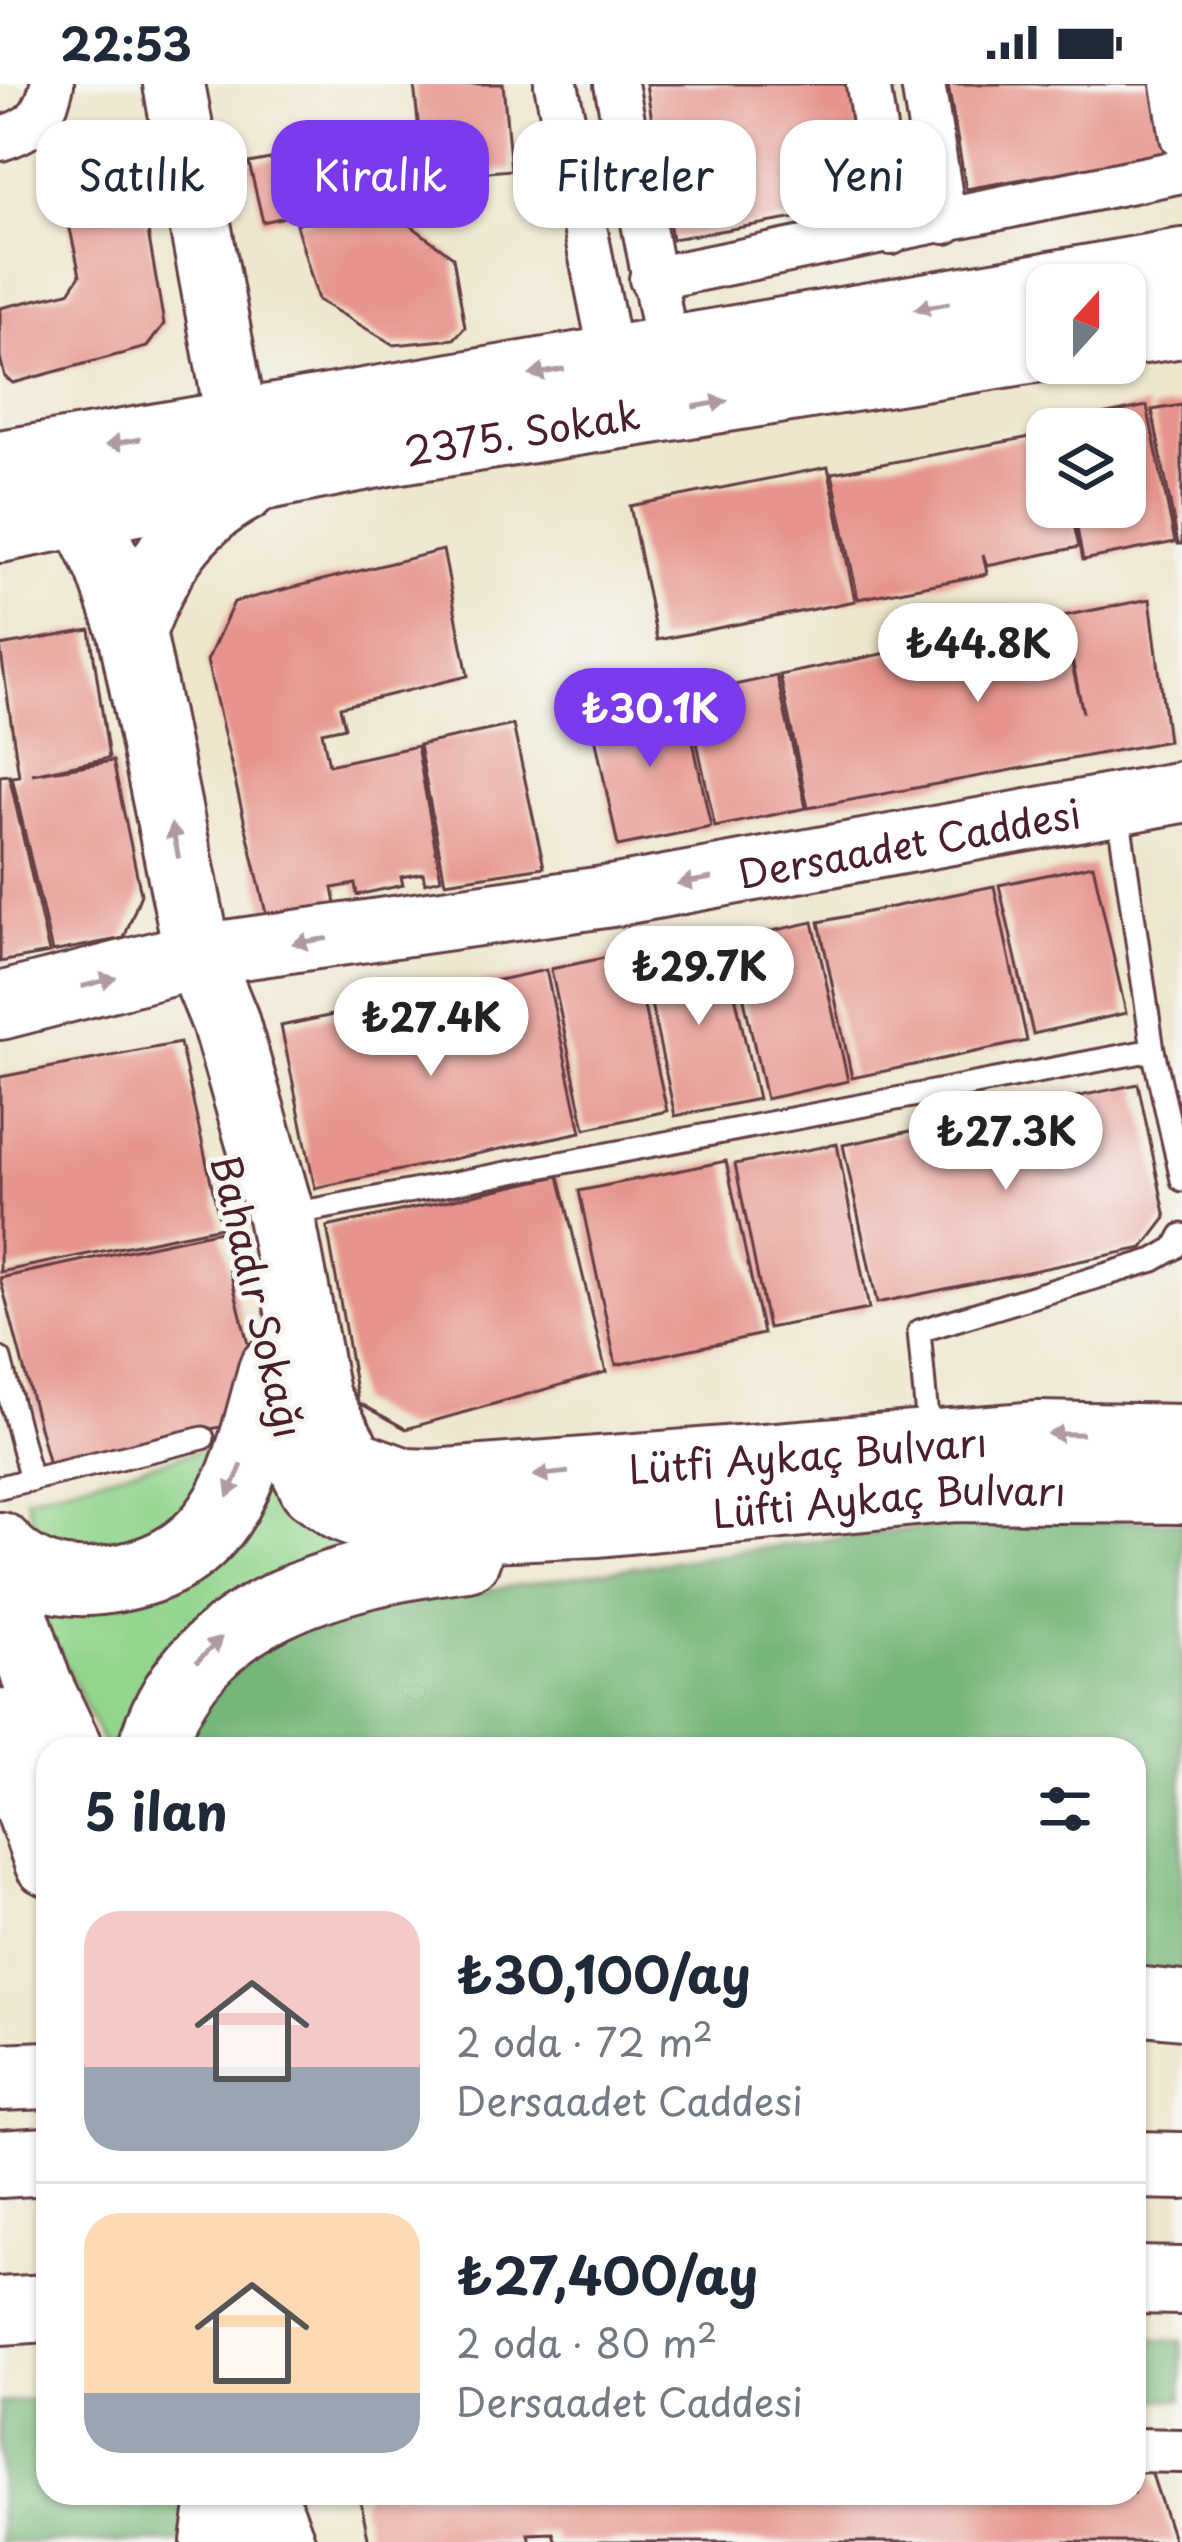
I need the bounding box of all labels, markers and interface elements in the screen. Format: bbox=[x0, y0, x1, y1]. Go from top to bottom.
text: 22:53 bbox=[60, 8, 192, 76]
chip: Satılık bbox=[36, 120, 247, 228]
chip: Kiralık bbox=[271, 120, 489, 228]
chip: Filtreler bbox=[513, 120, 756, 228]
chip: Yeni bbox=[780, 120, 946, 228]
north arrow bbox=[1026, 264, 1146, 384]
map controls bbox=[1026, 264, 1146, 528]
one-way arrow bbox=[912, 297, 950, 315]
one-way arrow bbox=[528, 363, 566, 381]
street label: 2375. Sokak bbox=[400, 383, 644, 479]
one-way arrow bbox=[691, 394, 729, 412]
button: layers bbox=[1026, 408, 1146, 528]
one-way arrow bbox=[103, 434, 141, 452]
pin: ₺44.8K bbox=[880, 603, 1076, 705]
text: ₺44.8K bbox=[905, 612, 1051, 671]
pin: ₺30.1K bbox=[552, 668, 748, 770]
text: ₺30.1K bbox=[581, 677, 719, 736]
street label: Dersaadet Caddesi bbox=[733, 782, 1085, 902]
one-way arrow bbox=[165, 821, 184, 859]
one-way arrow bbox=[676, 872, 713, 891]
pin: ₺29.7K bbox=[601, 926, 797, 1028]
one-way arrow bbox=[291, 932, 328, 951]
text: ₺29.7K bbox=[631, 935, 767, 994]
one-way arrow bbox=[81, 971, 118, 990]
pin: ₺27.4K bbox=[333, 977, 529, 1079]
text: ₺27.4K bbox=[361, 986, 501, 1045]
pin: ₺27.3K bbox=[908, 1091, 1104, 1193]
text: ₺27.3K bbox=[936, 1100, 1076, 1159]
street label: Bahadır Sokağı bbox=[198, 1149, 320, 1443]
street label: Lütfi Aykaç Bulvarı bbox=[626, 1410, 989, 1497]
one-way arrow bbox=[1045, 1424, 1083, 1444]
street label: Lüfti Aykaç Bulvarı bbox=[710, 1458, 1066, 1541]
one-way arrow bbox=[225, 1463, 244, 1499]
one-way arrow bbox=[532, 1464, 569, 1483]
one-way arrow bbox=[195, 1636, 223, 1664]
text: 5 ilan bbox=[84, 1771, 228, 1848]
icon: filters bbox=[1032, 1776, 1098, 1842]
text: ₺30,100/ay bbox=[456, 1934, 751, 2011]
icon: home bbox=[180, 1959, 324, 2103]
text: 2 oda · 72 m² bbox=[456, 2011, 713, 2070]
text: Dersaadet Caddesi bbox=[456, 2070, 803, 2129]
text: ₺27,400/ay bbox=[456, 2235, 758, 2312]
icon: home bbox=[180, 2261, 324, 2405]
text: 2 oda · 80 m² bbox=[456, 2312, 717, 2371]
text: Dersaadet Caddesi bbox=[456, 2371, 803, 2430]

